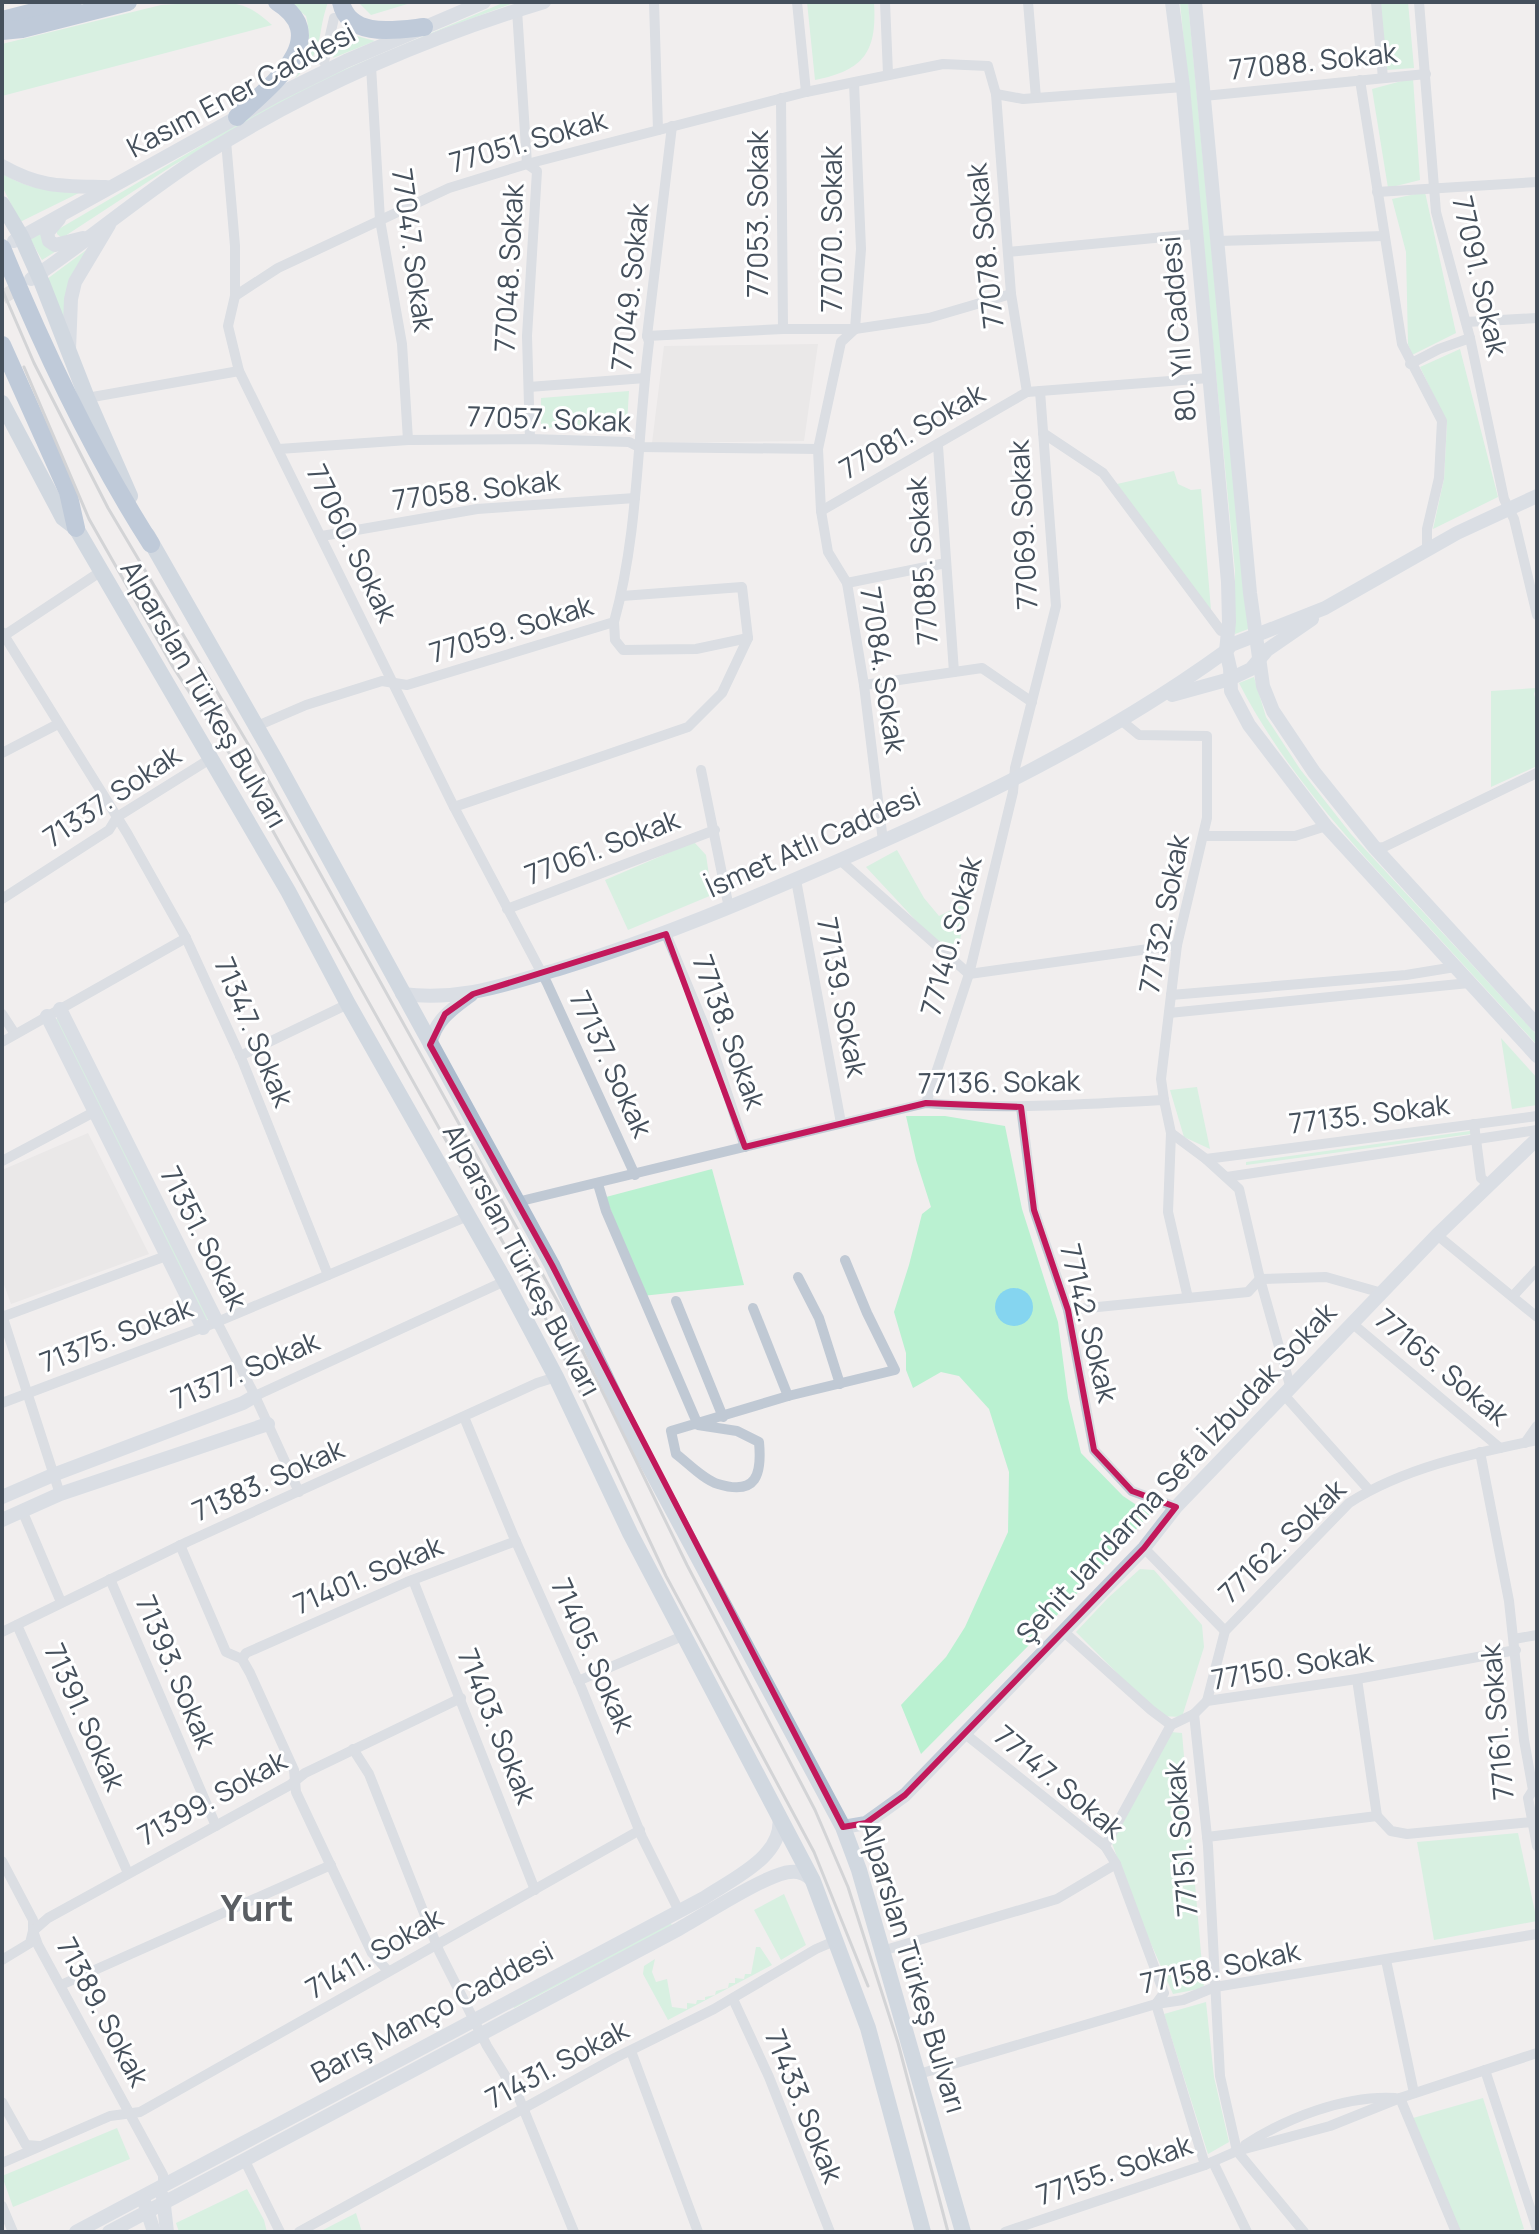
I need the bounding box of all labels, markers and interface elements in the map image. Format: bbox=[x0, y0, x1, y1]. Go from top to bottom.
street label: Kasım Ener Caddesi bbox=[120, 13, 361, 165]
street label: 77088. Sokak bbox=[1227, 32, 1400, 88]
street label: 77051. Sokak bbox=[445, 99, 612, 181]
street label: 77053. Sokak bbox=[738, 129, 776, 298]
street label: 77070. Sokak bbox=[812, 144, 850, 312]
street label: 77078. Sokak bbox=[956, 160, 1012, 331]
street label: 77047. Sokak bbox=[384, 166, 444, 335]
street label: 77048. Sokak bbox=[485, 182, 531, 353]
street label: 77091. Sokak bbox=[1444, 192, 1518, 361]
street label: 77049. Sokak bbox=[601, 200, 657, 373]
street label: 80. Yıl Caddesi bbox=[1150, 234, 1204, 424]
street label: 77081. Sokak bbox=[832, 373, 992, 487]
street label: 77057. Sokak bbox=[466, 396, 633, 440]
street label: 77069. Sokak bbox=[999, 438, 1045, 611]
street label: 77060. Sokak bbox=[299, 458, 408, 628]
street label: 77058. Sokak bbox=[390, 460, 563, 518]
street label: 77085. Sokak bbox=[896, 475, 946, 646]
street label: Alparslan Türkeş Bulvarı bbox=[113, 553, 297, 834]
street label: 77084. Sokak bbox=[852, 584, 916, 757]
street label: 77059. Sokak bbox=[424, 585, 598, 671]
street label: 71337. Sokak bbox=[35, 735, 188, 855]
street label: İsmet Atlı Caddesi bbox=[699, 777, 926, 906]
street label: 77061. Sokak bbox=[519, 799, 685, 893]
street label: 77132. Sokak bbox=[1129, 830, 1197, 996]
street label: 77140. Sokak bbox=[911, 851, 990, 1019]
street label: 77139. Sokak bbox=[809, 914, 877, 1081]
street label: 77138. Sokak bbox=[684, 949, 776, 1115]
street label: 71347. Sokak bbox=[206, 951, 304, 1113]
street label: 77137. Sokak bbox=[561, 984, 663, 1144]
street label: 77136. Sokak bbox=[917, 1061, 1082, 1101]
street label: 77135. Sokak bbox=[1287, 1084, 1452, 1142]
street label: Alparslan Türkeş Bulvarı bbox=[435, 1117, 611, 1402]
street label: 71351. Sokak bbox=[152, 1159, 258, 1317]
street label: 77142. Sokak bbox=[1052, 1240, 1128, 1407]
street label: 71375. Sokak bbox=[34, 1287, 198, 1381]
street label: Şehit Jandarma Sefa İzbudak Sokak bbox=[1007, 1293, 1345, 1651]
street label: 77165. Sokak bbox=[1368, 1299, 1518, 1434]
street label: 71377. Sokak bbox=[165, 1320, 325, 1417]
street label: 71383. Sokak bbox=[186, 1428, 350, 1529]
street label: 77162. Sokak bbox=[1209, 1469, 1354, 1611]
street label: 71401. Sokak bbox=[287, 1525, 449, 1622]
street label: 71405. Sokak bbox=[543, 1572, 645, 1739]
street label: 71393. Sokak bbox=[128, 1589, 227, 1755]
street label: 77150. Sokak bbox=[1208, 1632, 1376, 1698]
street label: 71391. Sokak bbox=[37, 1637, 136, 1797]
street label: 77161. Sokak bbox=[1470, 1641, 1522, 1802]
street label: 71403. Sokak bbox=[450, 1643, 547, 1810]
street label: 77147. Sokak bbox=[987, 1716, 1133, 1847]
street label: 71399. Sokak bbox=[130, 1740, 294, 1854]
street label: 77151. Sokak bbox=[1154, 1759, 1206, 1918]
street label: Alparslan Türkeş Bulvarı bbox=[851, 1816, 976, 2117]
district label: Yurt bbox=[220, 1883, 294, 1932]
street label: 71411. Sokak bbox=[298, 1897, 450, 2007]
street label: 71389. Sokak bbox=[49, 1930, 160, 2094]
street label: 77158. Sokak bbox=[1137, 1930, 1304, 2001]
street label: Barış Manço Caddesi bbox=[304, 1931, 559, 2091]
street label: 71431. Sokak bbox=[478, 2009, 636, 2117]
street label: 71433. Sokak bbox=[757, 2023, 853, 2189]
street label: 77155. Sokak bbox=[1031, 2124, 1197, 2213]

